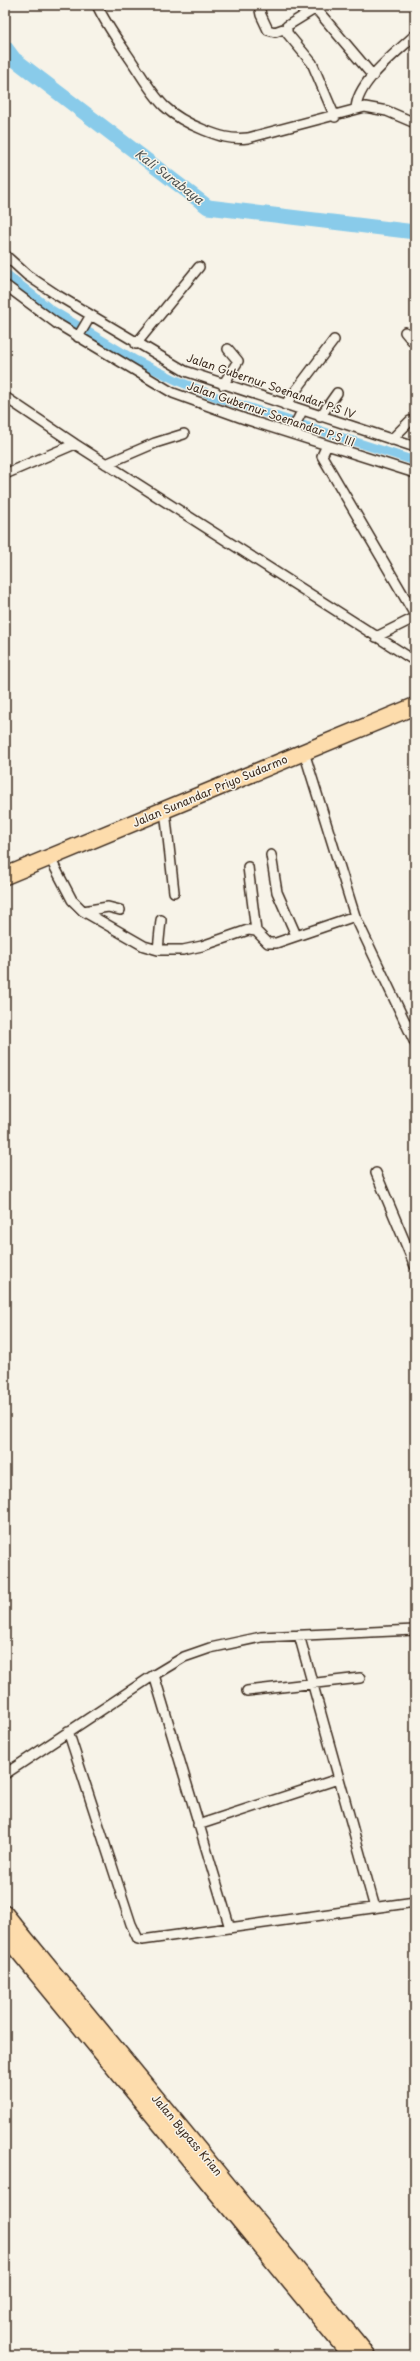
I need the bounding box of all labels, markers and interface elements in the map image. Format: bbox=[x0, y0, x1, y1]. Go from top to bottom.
water label: Kali Surabaya bbox=[131, 144, 208, 209]
street label: Jalan Gubernur Soenandar P.S IV bbox=[184, 349, 358, 423]
street label: Jalan Gubernur Soenandar P.S III bbox=[185, 377, 357, 450]
street label: Jalan Sunandar Priyo Sudarmo bbox=[130, 750, 290, 831]
street label: Jalan Bypass Krian bbox=[148, 2090, 227, 2179]

